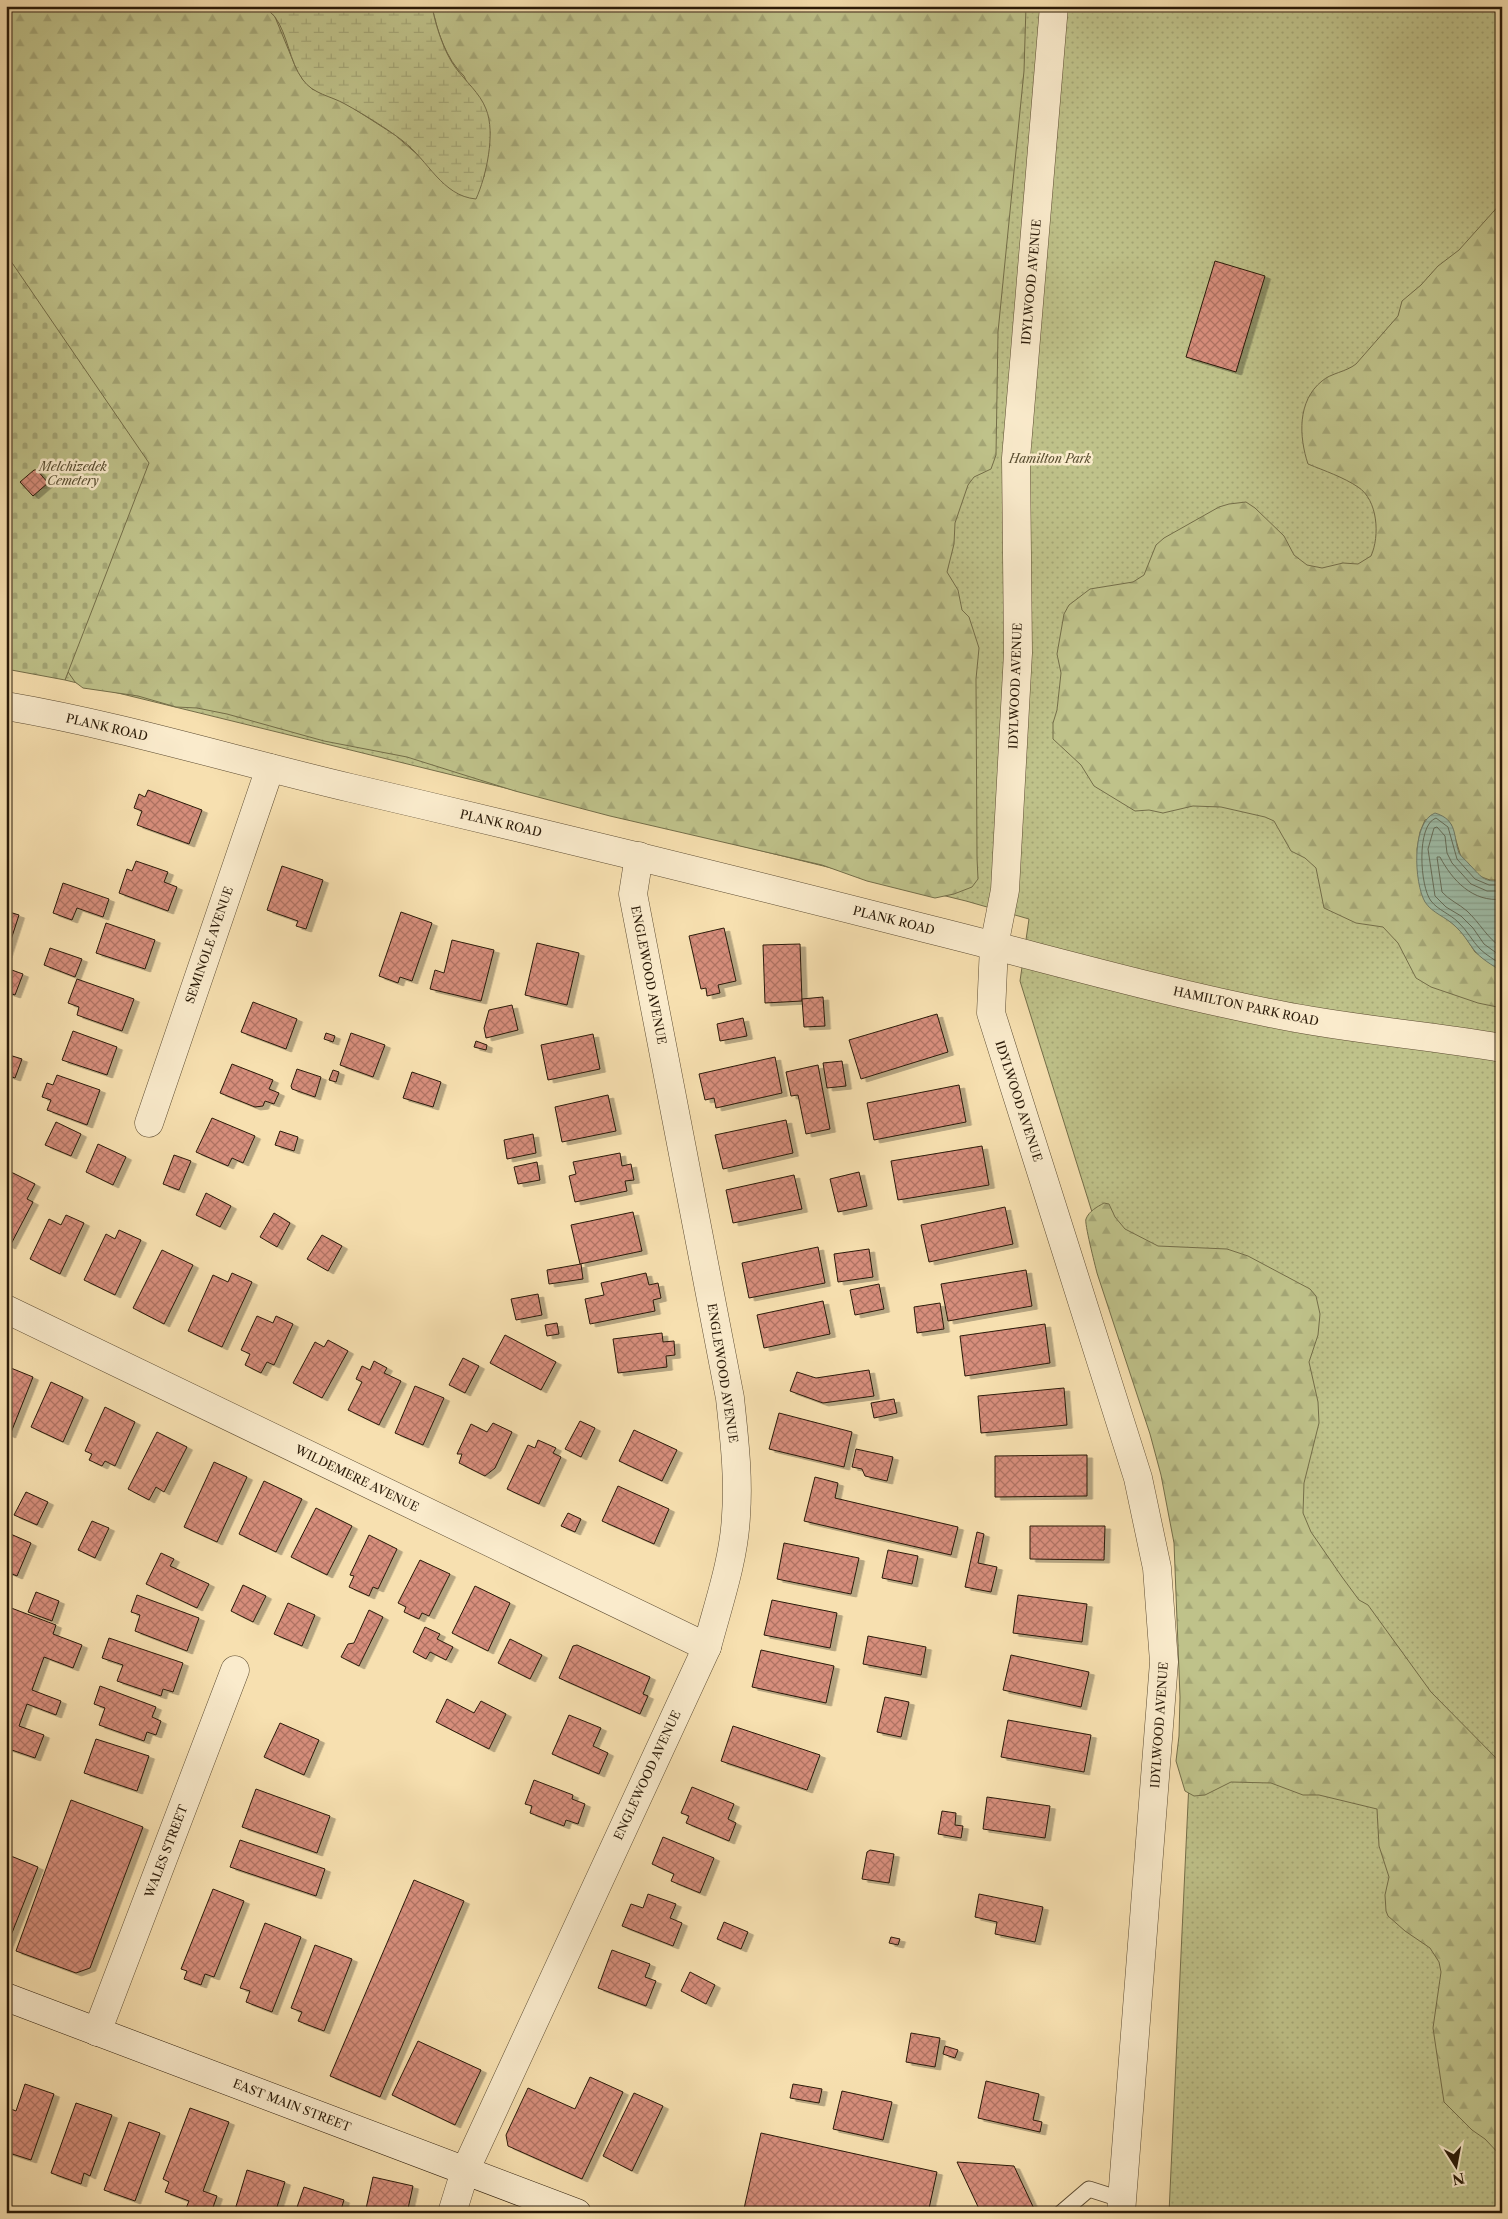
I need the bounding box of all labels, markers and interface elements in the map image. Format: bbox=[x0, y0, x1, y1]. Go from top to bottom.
street label: IDYLWOOD AVENUE bbox=[1018, 218, 1044, 346]
park label: Hamilton Park bbox=[1008, 451, 1092, 466]
park label: Melchizedek Cemetery bbox=[37, 459, 108, 488]
street label: IDYLWOOD AVENUE bbox=[1005, 623, 1025, 749]
street label: PLANK ROAD bbox=[65, 710, 150, 744]
street label: PLANK ROAD bbox=[459, 806, 544, 840]
street label: SEMINOLE AVENUE bbox=[182, 884, 236, 1006]
street label: PLANK ROAD bbox=[852, 903, 937, 937]
street label: ENGLEWOOD AVENUE bbox=[628, 904, 670, 1046]
street label: HAMILTON PARK ROAD bbox=[1172, 983, 1320, 1029]
street label: IDYLWOOD AVENUE bbox=[992, 1039, 1046, 1163]
street label: ENGLEWOOD AVENUE bbox=[705, 1302, 741, 1444]
street label: WILDEMERE AVENUE bbox=[292, 1441, 421, 1515]
street label: IDYLWOOD AVENUE bbox=[1147, 1661, 1171, 1789]
street label: ENGLEWOOD AVENUE bbox=[610, 1708, 684, 1842]
street label: WALES STREET bbox=[141, 1803, 191, 1900]
street label: EAST MAIN STREET bbox=[231, 2076, 353, 2134]
north arrow bbox=[1430, 2142, 1480, 2192]
text: N bbox=[1451, 2169, 1466, 2189]

